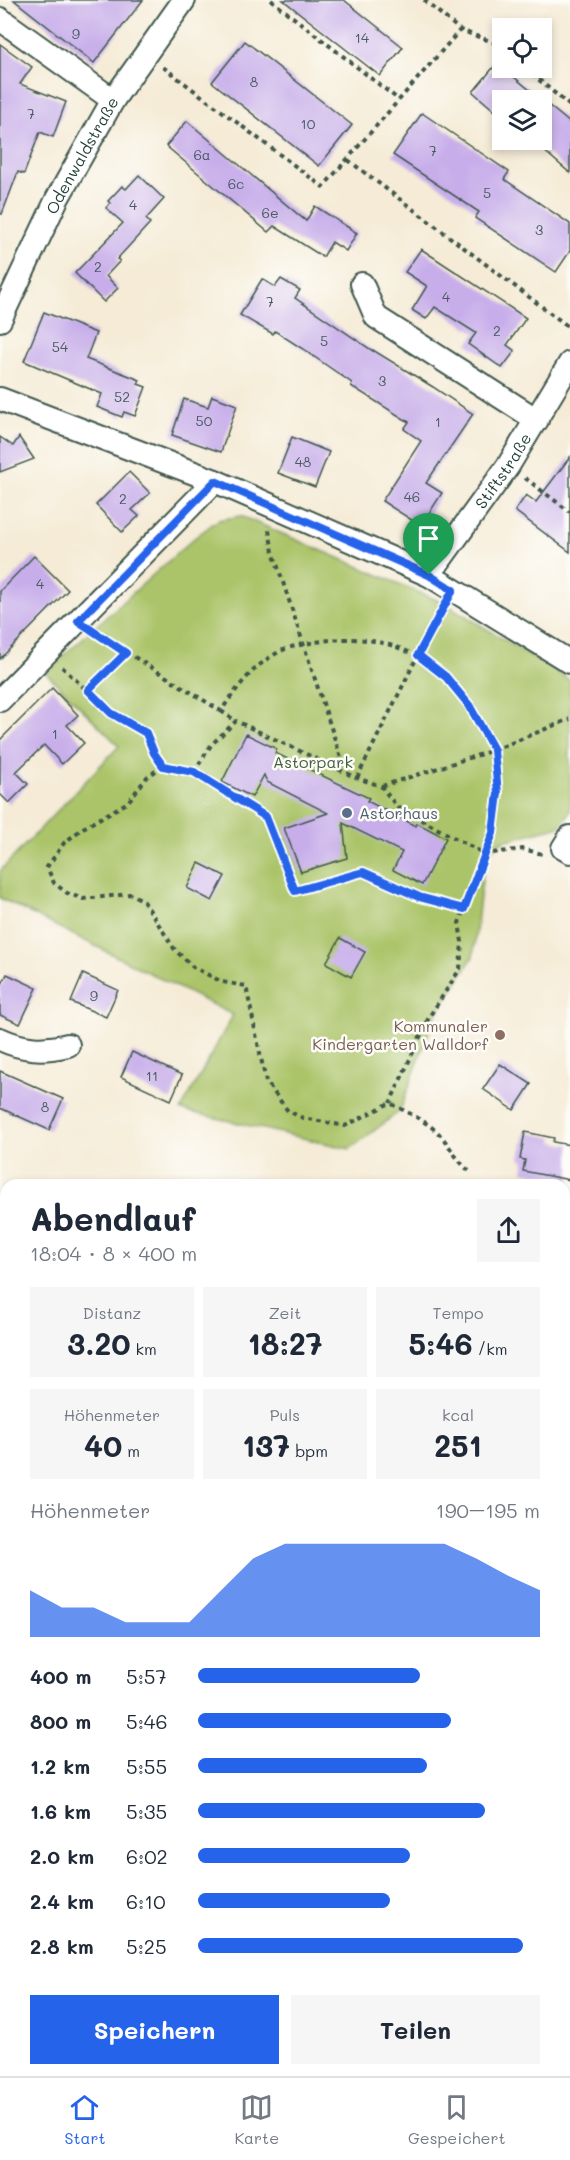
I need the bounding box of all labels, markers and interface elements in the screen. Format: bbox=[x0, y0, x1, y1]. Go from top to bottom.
map controls bbox=[492, 18, 552, 150]
button: locate bbox=[492, 18, 552, 78]
house number: 9 bbox=[72, 24, 80, 43]
house number: 14 bbox=[355, 28, 370, 47]
house number: 8 bbox=[250, 72, 258, 91]
button: layers bbox=[492, 90, 552, 150]
street label: Odenwaldstraße bbox=[41, 93, 123, 217]
house number: 7 bbox=[27, 104, 35, 123]
house number: 10 bbox=[301, 114, 316, 133]
house number: 7 bbox=[429, 141, 437, 160]
house number: 6a bbox=[193, 145, 211, 164]
house number: 6c bbox=[228, 174, 244, 193]
house number: 5 bbox=[483, 183, 491, 202]
house number: 4 bbox=[129, 195, 138, 214]
house number: 6e bbox=[261, 203, 279, 222]
house number: 3 bbox=[535, 220, 543, 239]
house number: 2 bbox=[94, 257, 102, 276]
house number: 4 bbox=[442, 287, 451, 306]
house number: 7 bbox=[266, 292, 274, 311]
house number: 2 bbox=[493, 321, 501, 340]
house number: 5 bbox=[320, 331, 328, 350]
house number: 54 bbox=[52, 337, 69, 356]
house number: 3 bbox=[378, 371, 386, 390]
house number: 52 bbox=[114, 387, 130, 406]
house number: 50 bbox=[196, 411, 213, 430]
house number: 1 bbox=[435, 412, 441, 431]
street label: Stiftstraße bbox=[470, 429, 536, 513]
house number: 48 bbox=[295, 452, 311, 471]
house number: 46 bbox=[404, 487, 420, 506]
house number: 2 bbox=[119, 489, 127, 508]
pin bbox=[403, 513, 454, 575]
icon: arrive bbox=[412, 522, 445, 555]
house number: 4 bbox=[36, 574, 45, 593]
house number: 1 bbox=[52, 724, 58, 743]
park label: Astorpark bbox=[273, 751, 353, 772]
place label: Astorhaus bbox=[359, 802, 438, 823]
marker: Astorhaus bbox=[340, 806, 354, 820]
house number: 9 bbox=[90, 986, 98, 1005]
place label: Kommunaler Kindergarten Walldorf bbox=[312, 1015, 489, 1054]
marker: Kommunaler Kindergarten Walldorf bbox=[493, 1028, 507, 1042]
house number: 11 bbox=[146, 1066, 158, 1085]
house number: 8 bbox=[41, 1097, 49, 1116]
text: Abendlauf bbox=[30, 1196, 196, 1239]
button: share bbox=[477, 1199, 540, 1262]
text: 18:04 · 8 × 400 m bbox=[30, 1240, 197, 1266]
text: Distanz bbox=[83, 1302, 141, 1323]
text: Zeit bbox=[269, 1302, 301, 1323]
text: Tempo bbox=[433, 1302, 483, 1323]
text: 3.20 bbox=[67, 1323, 130, 1363]
text: 18:27 bbox=[248, 1323, 322, 1363]
text: 5:46 bbox=[409, 1323, 473, 1363]
text: km bbox=[130, 1338, 157, 1359]
text: /km bbox=[473, 1338, 507, 1359]
text: Höhenmeter bbox=[64, 1404, 160, 1425]
text: Puls bbox=[270, 1404, 300, 1425]
text: kcal bbox=[442, 1404, 474, 1425]
text: 40 bbox=[84, 1425, 122, 1465]
text: 137 bbox=[242, 1425, 290, 1465]
text: 251 bbox=[434, 1425, 482, 1465]
text: m bbox=[122, 1440, 140, 1461]
text: bpm bbox=[290, 1440, 328, 1461]
text: Höhenmeter bbox=[30, 1497, 150, 1523]
text: 190–195 m bbox=[436, 1497, 540, 1523]
text: 400 m bbox=[30, 1663, 91, 1689]
text: 5:57 bbox=[126, 1663, 167, 1689]
text: 800 m bbox=[30, 1708, 91, 1734]
text: 5:46 bbox=[126, 1708, 168, 1734]
text: 1.2 km bbox=[30, 1753, 90, 1779]
text: 5:55 bbox=[126, 1753, 167, 1779]
text: 1.6 km bbox=[30, 1798, 91, 1824]
text: 5:35 bbox=[126, 1798, 167, 1824]
text: 2.0 km bbox=[30, 1843, 94, 1869]
text: 6:02 bbox=[126, 1843, 168, 1869]
text: 2.4 km bbox=[30, 1888, 94, 1914]
text: 6:10 bbox=[126, 1888, 166, 1914]
text: 2.8 km bbox=[30, 1933, 94, 1959]
text: 5:25 bbox=[126, 1933, 167, 1959]
button: Speichern bbox=[30, 1995, 279, 2064]
button: Teilen bbox=[291, 1995, 540, 2064]
tab: Start bbox=[64, 2091, 106, 2148]
tab: Karte bbox=[234, 2091, 279, 2148]
tab: Gespeichert bbox=[408, 2091, 506, 2148]

